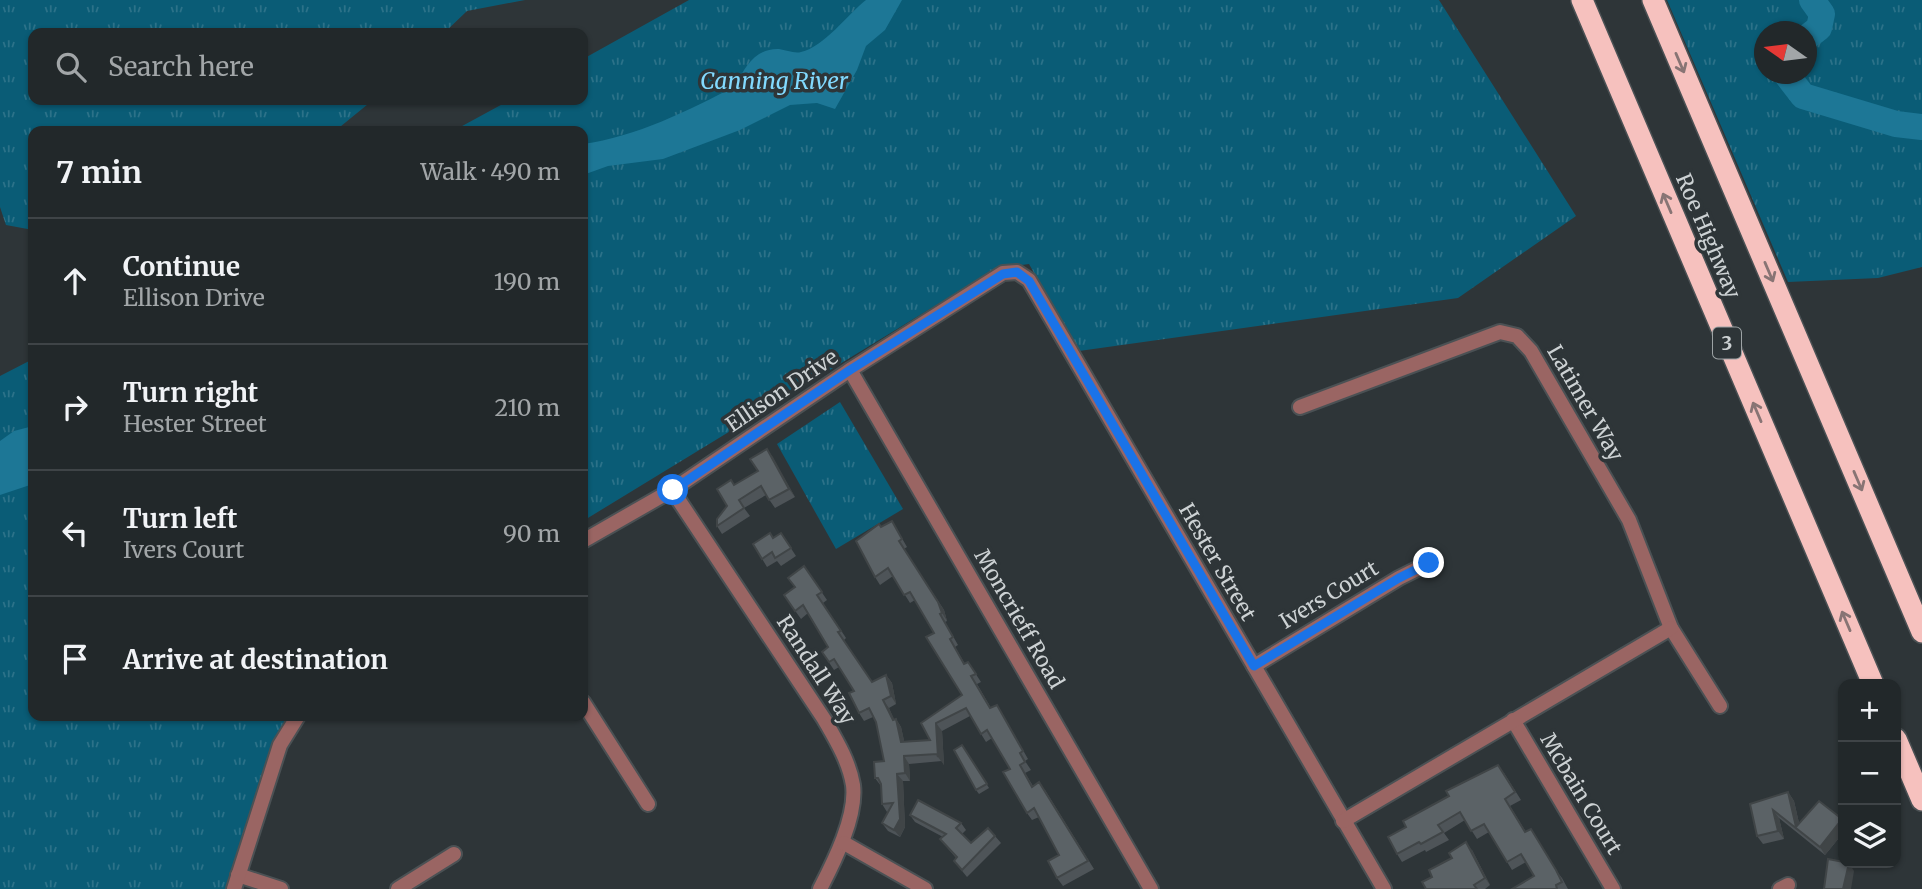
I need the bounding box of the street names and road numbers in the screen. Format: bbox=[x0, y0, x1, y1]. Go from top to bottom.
street label: Roe Highway bbox=[1670, 169, 1747, 303]
road number: 3 bbox=[1713, 328, 1741, 358]
street label: Latimer Way bbox=[1541, 340, 1630, 466]
street label: Ellison Drive bbox=[721, 343, 843, 438]
street label: Hester Street bbox=[1173, 498, 1262, 625]
street label: Moncrieff Road bbox=[969, 544, 1070, 694]
street label: Ivers Court bbox=[1274, 554, 1383, 635]
street label: Randall Way bbox=[771, 610, 862, 730]
street label: Mcbain Court bbox=[1535, 728, 1628, 859]

